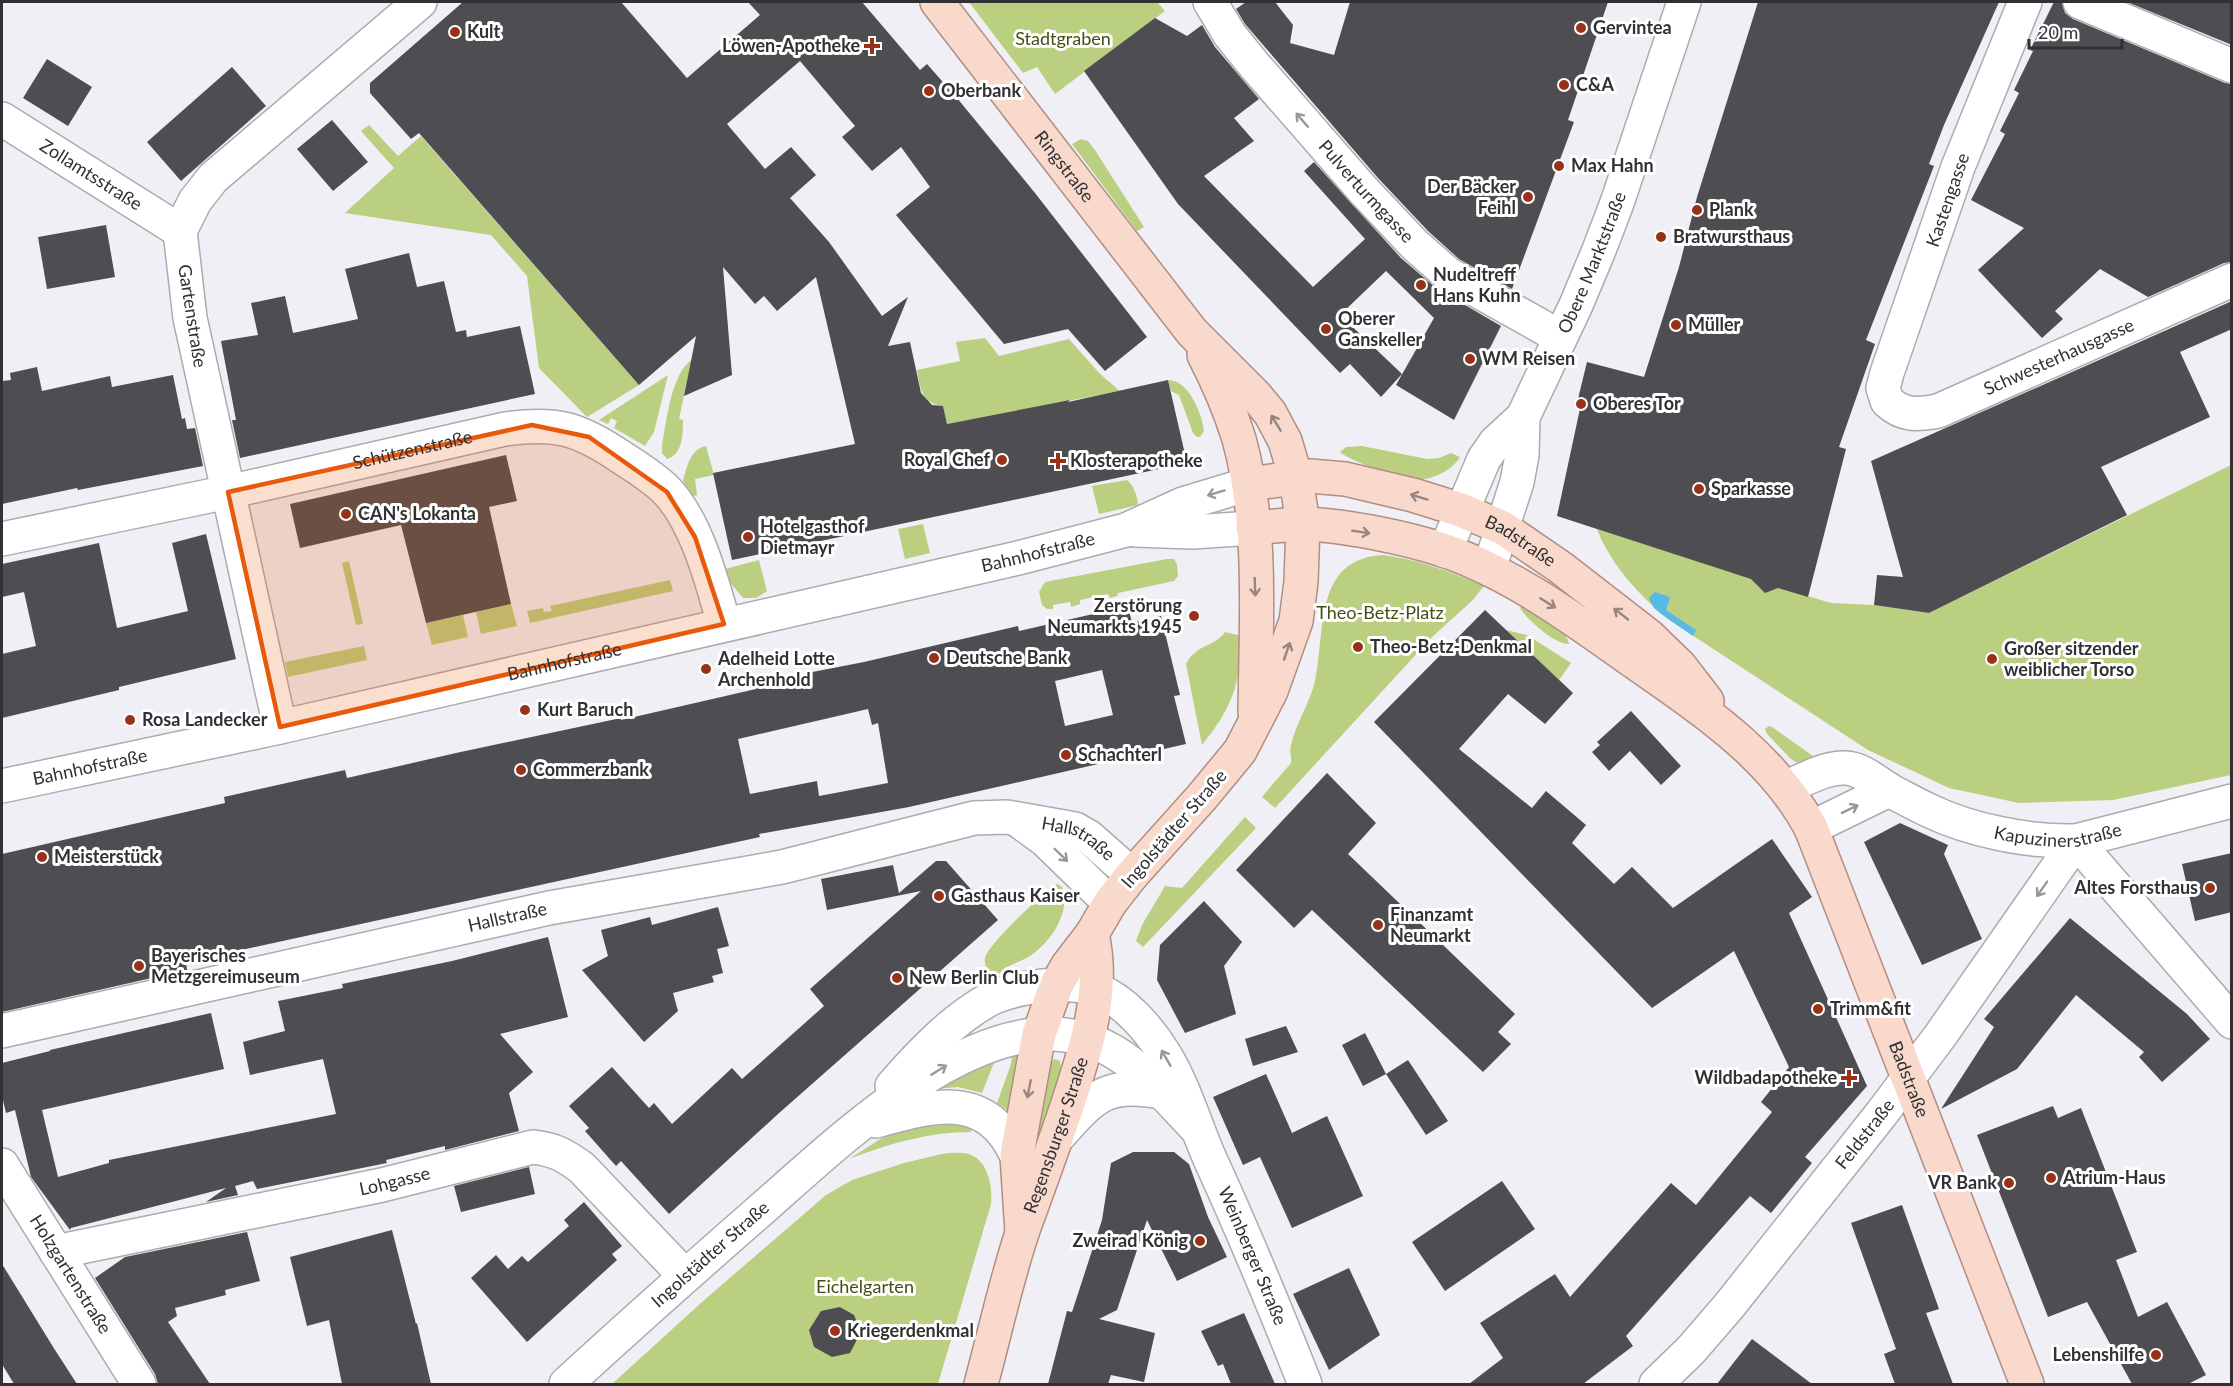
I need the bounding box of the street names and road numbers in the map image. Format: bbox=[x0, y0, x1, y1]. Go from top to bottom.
street label: Ringstraße bbox=[1030, 126, 1100, 206]
street label: Zollamtsstraße bbox=[36, 134, 147, 214]
street label: Pulverturmgasse bbox=[1314, 135, 1419, 247]
street label: Kastengasse bbox=[1921, 150, 1973, 250]
street label: Obere Marktstraße bbox=[1552, 189, 1630, 337]
street label: Gartenstraße bbox=[174, 263, 212, 369]
street label: Schwesterhausgasse bbox=[1980, 313, 2137, 399]
street label: Schützenstraße bbox=[350, 425, 474, 473]
street label: Badstraße bbox=[1482, 510, 1561, 571]
street label: Bahnhofstraße bbox=[979, 527, 1097, 576]
street label: Bahnhofstraße bbox=[505, 637, 623, 685]
street label: Bahnhofstraße bbox=[31, 743, 149, 789]
street label: Ingolstädter Straße bbox=[1116, 765, 1231, 892]
street label: Hallstraße bbox=[1040, 811, 1120, 865]
street label: Kapuzinerstraße bbox=[1992, 818, 2124, 851]
street label: Hallstraße bbox=[465, 897, 549, 936]
street label: Badstraße bbox=[1885, 1038, 1934, 1120]
street label: Regensburger Straße bbox=[1018, 1054, 1092, 1216]
street label: Feldstraße bbox=[1830, 1094, 1899, 1173]
street label: Lohgasse bbox=[357, 1161, 432, 1199]
street label: Weinberger Straße bbox=[1214, 1183, 1292, 1328]
street label: Ingolstädter Straße bbox=[646, 1196, 773, 1312]
street label: Holzgartenstraße bbox=[26, 1210, 117, 1338]

